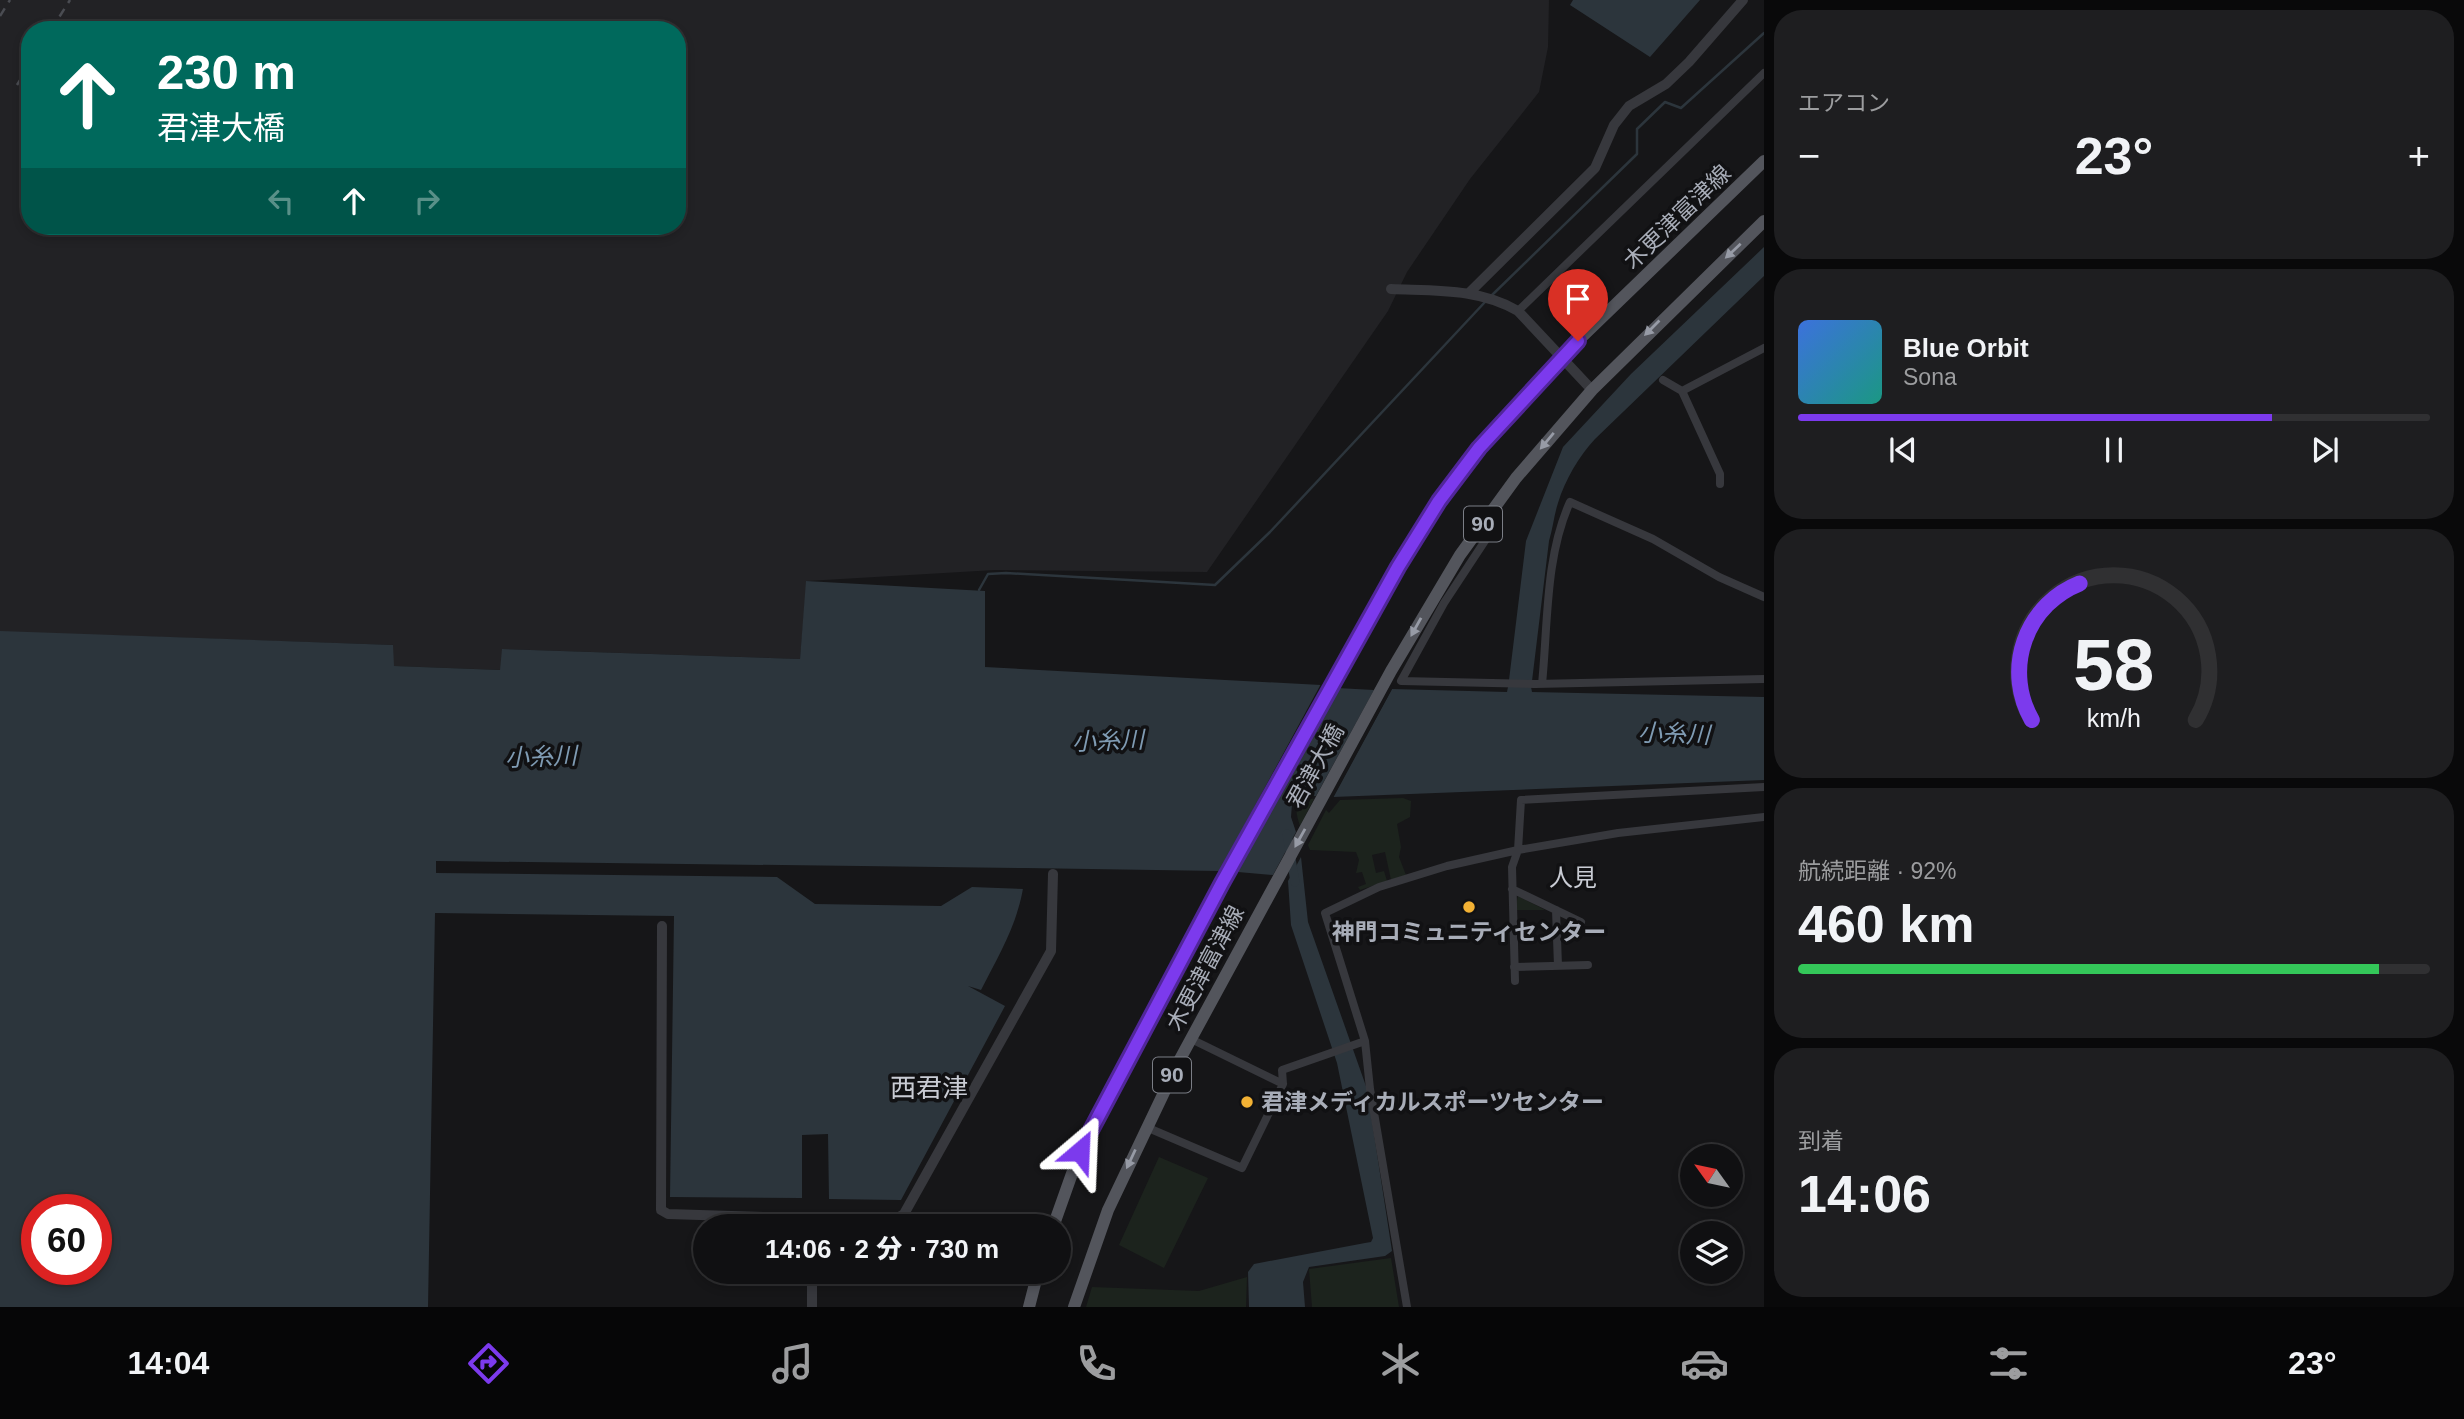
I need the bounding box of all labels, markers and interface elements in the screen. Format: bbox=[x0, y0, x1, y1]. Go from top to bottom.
text: 230 m bbox=[157, 45, 296, 99]
icon: ahead bbox=[42, 49, 133, 140]
text: エアコン bbox=[1798, 90, 1890, 116]
text: 君津大橋 bbox=[157, 110, 285, 146]
text: 23° bbox=[2075, 127, 2153, 185]
text: − bbox=[1798, 135, 1820, 177]
text: + bbox=[2408, 135, 2430, 177]
street label: 木更津富津線 bbox=[1618, 160, 1736, 274]
icon: left bbox=[262, 182, 300, 220]
icon: ahead bbox=[335, 182, 373, 220]
icon: right bbox=[408, 182, 446, 220]
one-way arrow bbox=[1725, 242, 1742, 258]
pin bbox=[1548, 269, 1608, 341]
icon: arrive bbox=[1559, 280, 1597, 318]
one-way arrow bbox=[1645, 319, 1661, 336]
text: Blue Orbit bbox=[1903, 333, 2029, 363]
text: Sona bbox=[1903, 364, 1957, 390]
icon: previous bbox=[1884, 431, 1922, 469]
icon: pause bbox=[2095, 431, 2133, 469]
icon: next bbox=[2306, 431, 2344, 469]
one-way arrow bbox=[1540, 432, 1555, 449]
road number: 90 bbox=[1464, 506, 1502, 542]
one-way arrow bbox=[1410, 617, 1422, 636]
text: 58 bbox=[2074, 624, 2154, 705]
text: km/h bbox=[2087, 703, 2141, 731]
street label: 君津大橋 bbox=[1281, 719, 1349, 813]
water label: 小糸川 bbox=[1638, 719, 1713, 748]
water label: 小糸川 bbox=[1072, 726, 1147, 755]
water label: 小糸川 bbox=[505, 742, 580, 771]
one-way arrow bbox=[1294, 828, 1306, 848]
text: 航続距離 · 92% bbox=[1798, 858, 1956, 884]
district label: 人見 bbox=[1549, 864, 1597, 891]
text: 460 km bbox=[1798, 895, 1974, 953]
marker: 神門コミュニティセンター bbox=[1461, 899, 1477, 915]
street label: 木更津富津線 bbox=[1161, 901, 1249, 1035]
place label: 神門コミュニティセンター bbox=[1332, 919, 1606, 945]
road number: 90 bbox=[1153, 1058, 1191, 1092]
district label: 西君津 bbox=[890, 1073, 968, 1103]
place label: 君津メディカルスポーツセンター bbox=[1261, 1089, 1604, 1115]
marker: 君津メディカルスポーツセンター bbox=[1239, 1094, 1255, 1110]
position arrow bbox=[1043, 1114, 1117, 1188]
text: 到着 bbox=[1798, 1128, 1844, 1154]
north arrow bbox=[1680, 1144, 1743, 1208]
map controls bbox=[1680, 1144, 1743, 1284]
one-way arrow bbox=[1125, 1149, 1137, 1169]
text: 14:06 bbox=[1798, 1165, 1931, 1223]
speed limit sign: 60 bbox=[21, 1194, 112, 1285]
button: layers bbox=[1680, 1221, 1743, 1284]
text: 14:06 · 2 分 · 730 m bbox=[765, 1234, 999, 1264]
icon: directions bbox=[464, 1339, 513, 1388]
icon: music bbox=[768, 1339, 817, 1388]
icon: phone bbox=[1072, 1339, 1121, 1388]
icon: climate bbox=[1376, 1339, 1425, 1388]
icon: car bbox=[1680, 1339, 1729, 1388]
icon: filters bbox=[1984, 1339, 2033, 1388]
text: 14:04 bbox=[127, 1345, 209, 1381]
text: 23° bbox=[2288, 1345, 2337, 1381]

